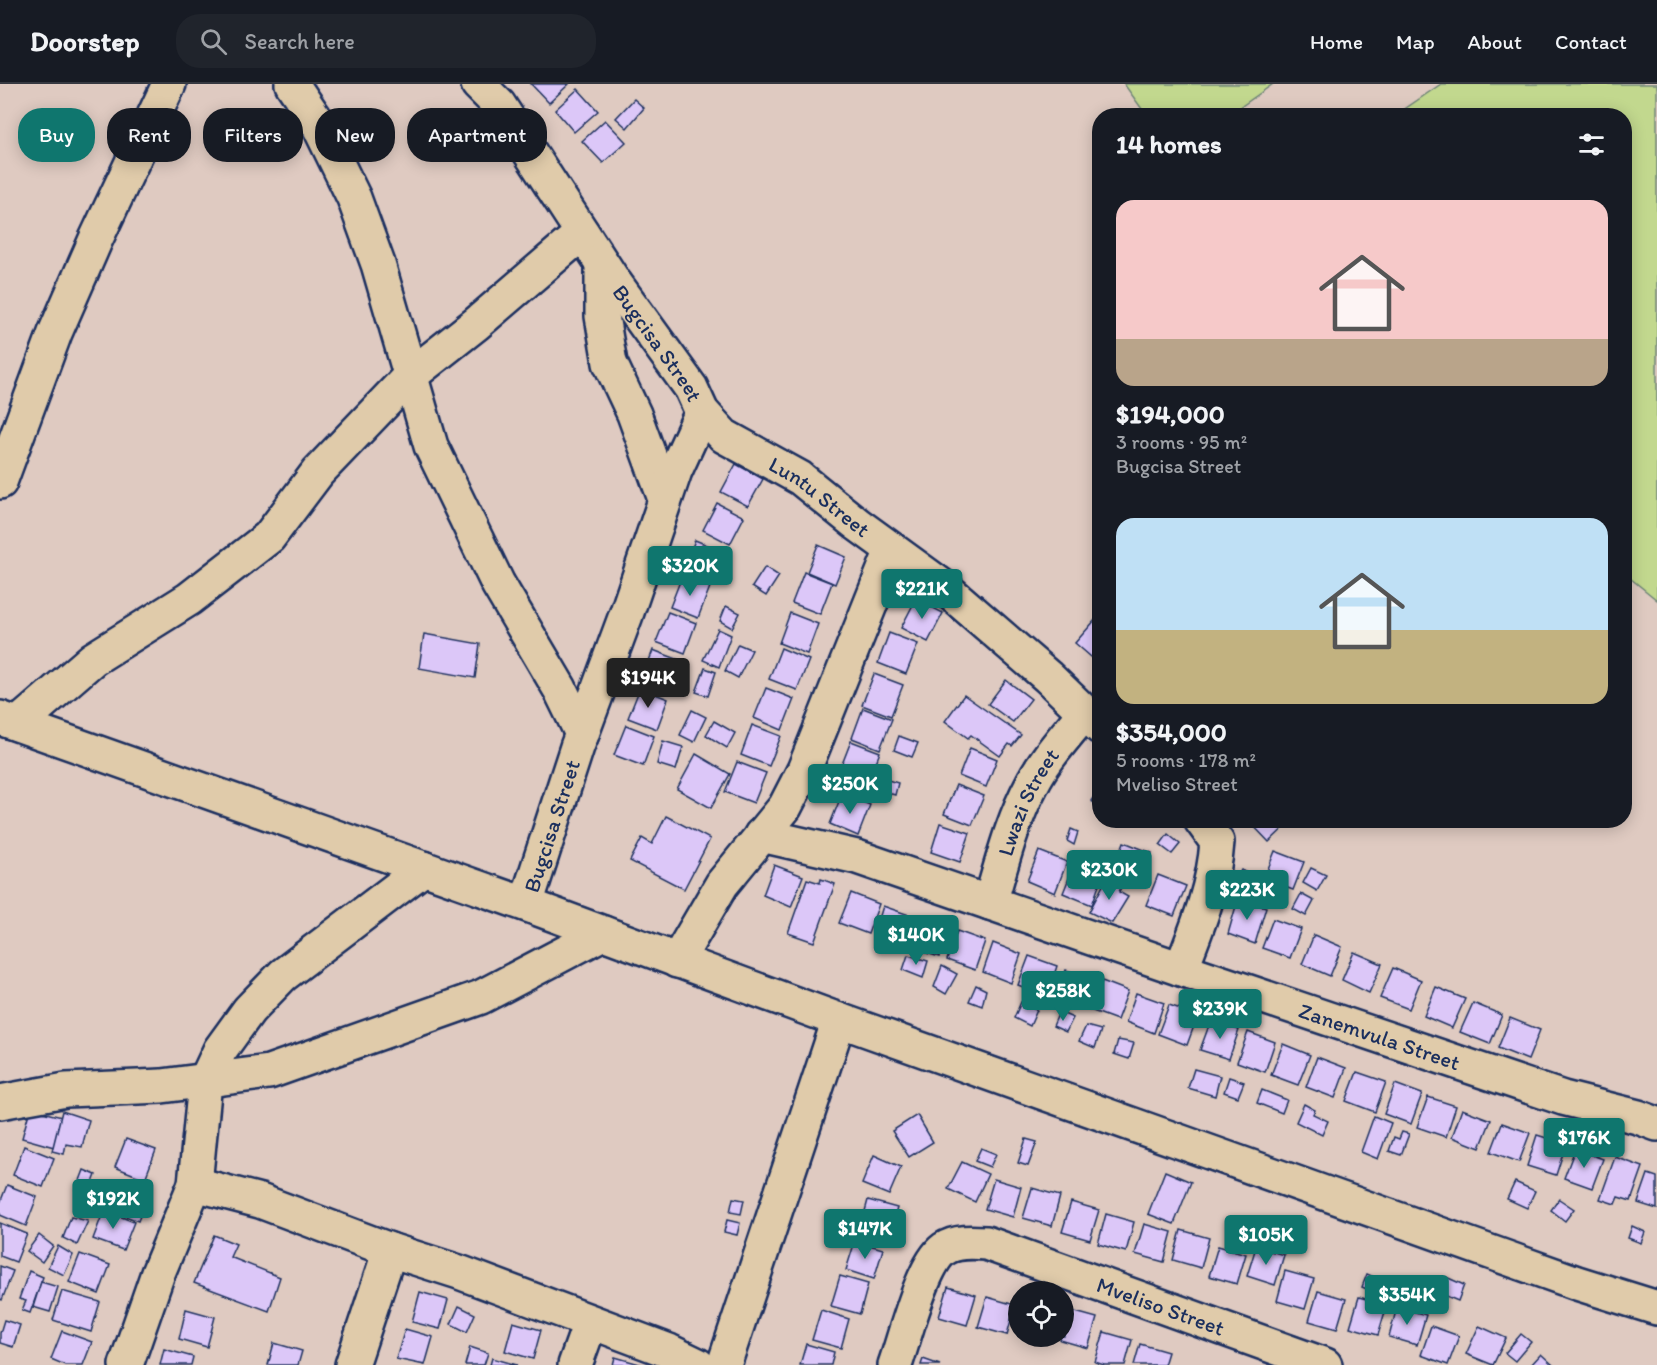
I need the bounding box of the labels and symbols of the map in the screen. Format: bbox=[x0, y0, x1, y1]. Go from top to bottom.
street label: Bugcisa Street bbox=[607, 279, 708, 406]
street label: Luntu Street bbox=[764, 451, 875, 543]
pin: $320K bbox=[648, 546, 732, 597]
pin: $221K bbox=[880, 569, 964, 620]
pin: $194K bbox=[606, 658, 690, 709]
street label: Lwazi Street bbox=[992, 743, 1065, 859]
street label: Bugcisa Street bbox=[518, 756, 586, 896]
pin: $250K bbox=[808, 764, 892, 815]
pin: $230K bbox=[1067, 850, 1151, 901]
pin: $223K bbox=[1205, 870, 1289, 921]
pin: $140K bbox=[874, 915, 958, 966]
pin: $258K bbox=[1021, 971, 1105, 1022]
pin: $239K bbox=[1178, 989, 1262, 1040]
street label: Zanemvula Street bbox=[1295, 997, 1464, 1076]
pin: $176K bbox=[1542, 1118, 1626, 1169]
pin: $192K bbox=[71, 1179, 155, 1230]
pin: $147K bbox=[823, 1209, 907, 1260]
pin: $105K bbox=[1224, 1215, 1308, 1266]
street label: Mveliso Street bbox=[1093, 1271, 1228, 1342]
pin: $354K bbox=[1365, 1275, 1449, 1326]

